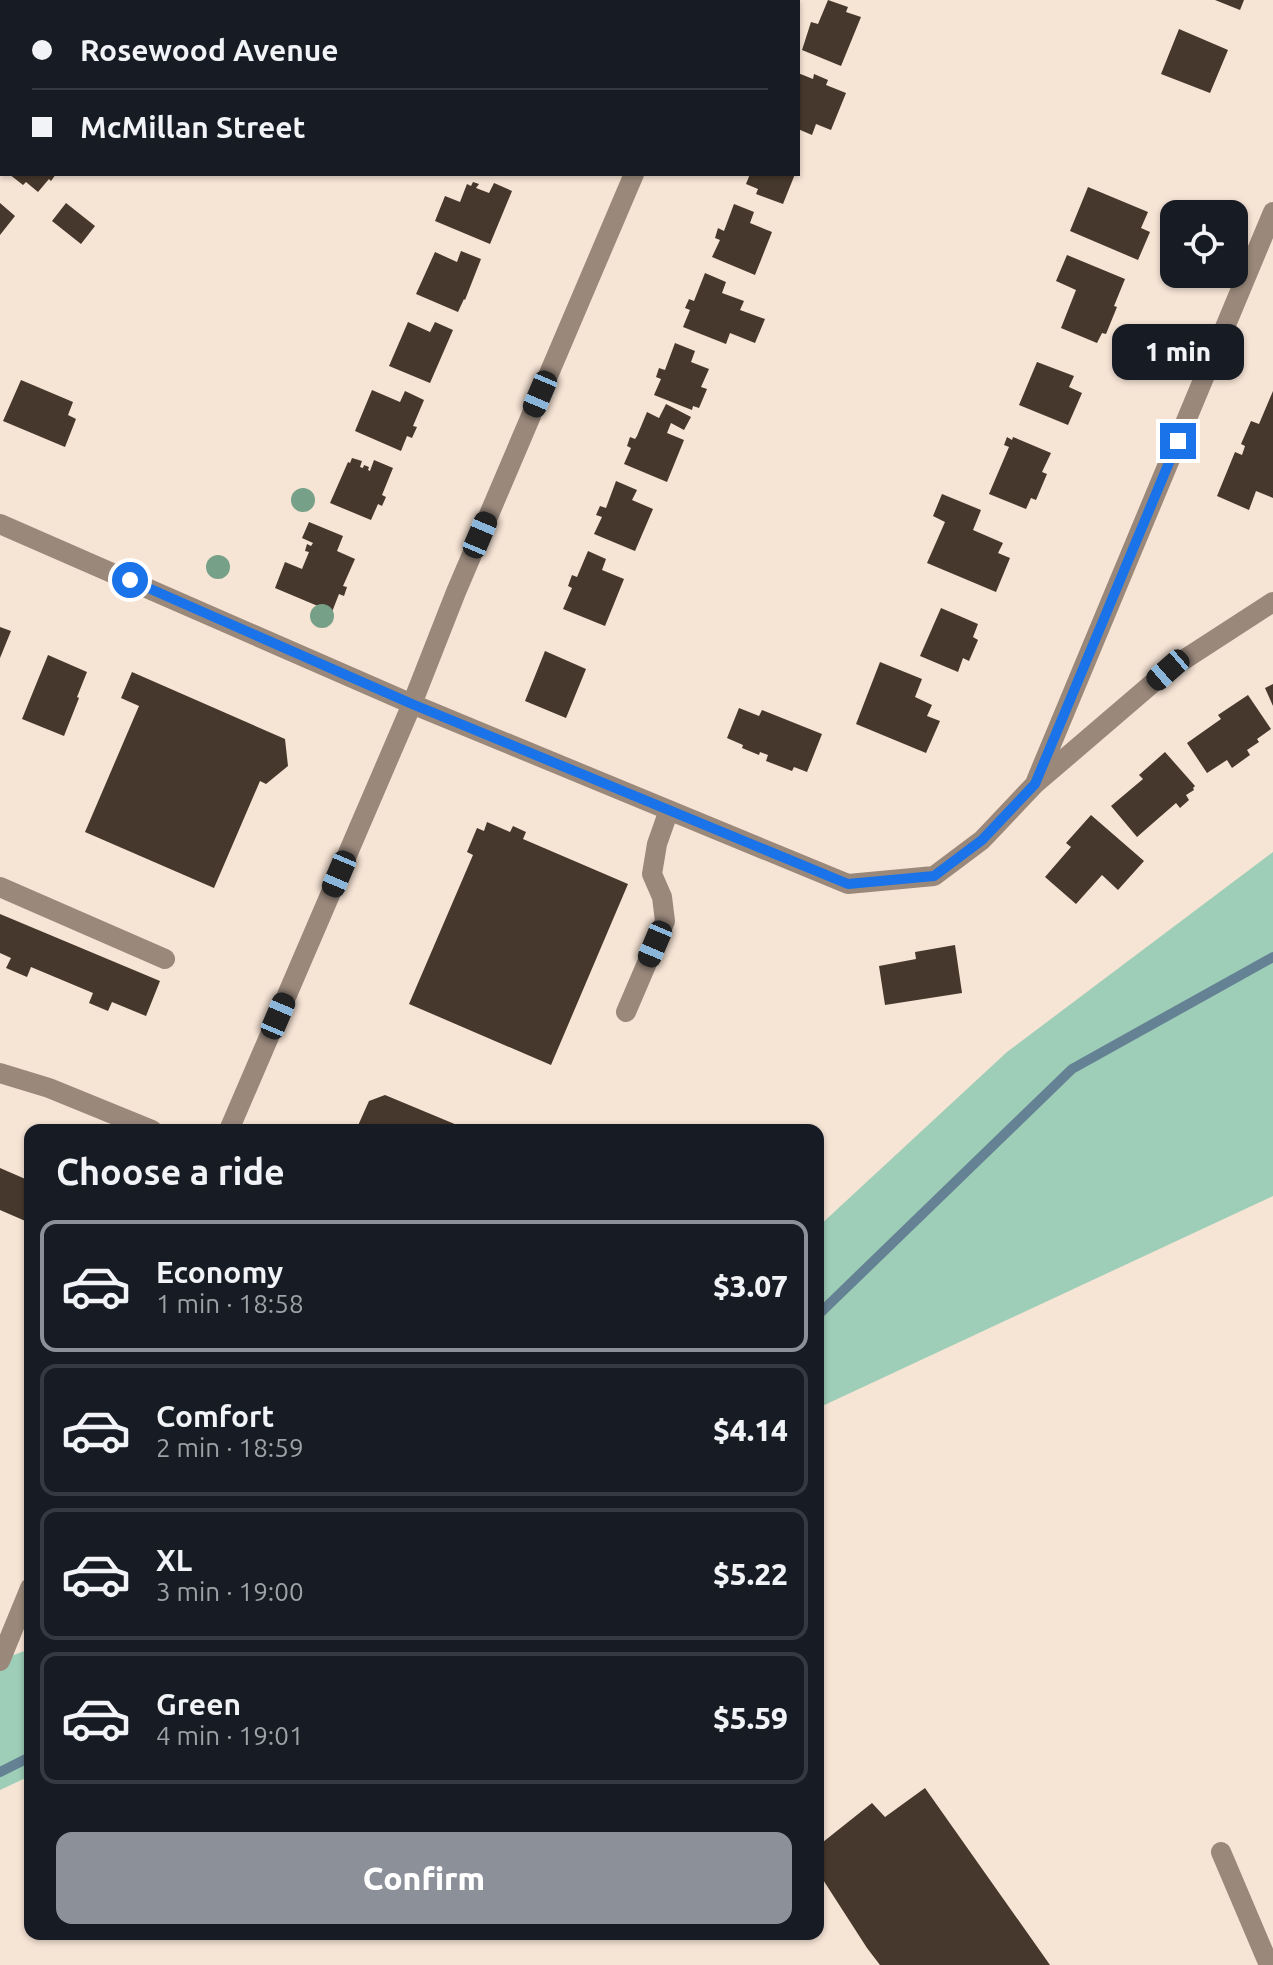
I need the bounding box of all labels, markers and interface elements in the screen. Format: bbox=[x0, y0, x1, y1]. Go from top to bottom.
text: Rosewood Avenue bbox=[80, 33, 339, 67]
text: McMillan Street bbox=[80, 110, 306, 144]
map controls bbox=[1160, 200, 1248, 288]
button: locate bbox=[1160, 200, 1248, 288]
callout: 1 min bbox=[1112, 325, 1244, 381]
text: 1 min bbox=[1145, 337, 1211, 366]
car bbox=[520, 367, 560, 421]
route end bbox=[1160, 423, 1196, 459]
car bbox=[460, 508, 500, 562]
route start bbox=[112, 562, 148, 598]
car bbox=[1142, 645, 1194, 695]
car bbox=[319, 847, 359, 901]
car bbox=[635, 917, 675, 971]
car bbox=[258, 989, 298, 1043]
text: Choose a ride bbox=[56, 1151, 285, 1192]
icon: car bbox=[60, 1250, 132, 1322]
text: Economy bbox=[156, 1255, 283, 1289]
text: $3.07 bbox=[713, 1269, 788, 1303]
text: 1 min · 18:58 bbox=[156, 1289, 304, 1318]
icon: car bbox=[60, 1394, 132, 1466]
text: Comfort bbox=[156, 1399, 274, 1433]
text: $4.14 bbox=[713, 1413, 788, 1447]
text: 2 min · 18:59 bbox=[156, 1433, 304, 1462]
icon: car bbox=[60, 1538, 132, 1610]
text: XL bbox=[156, 1543, 192, 1577]
text: $5.22 bbox=[713, 1557, 788, 1591]
text: 3 min · 19:00 bbox=[156, 1577, 304, 1606]
icon: car bbox=[60, 1682, 132, 1754]
text: Green bbox=[156, 1687, 241, 1721]
text: $5.59 bbox=[713, 1701, 788, 1735]
text: 4 min · 19:01 bbox=[156, 1721, 304, 1750]
button: Confirm bbox=[56, 1832, 792, 1924]

